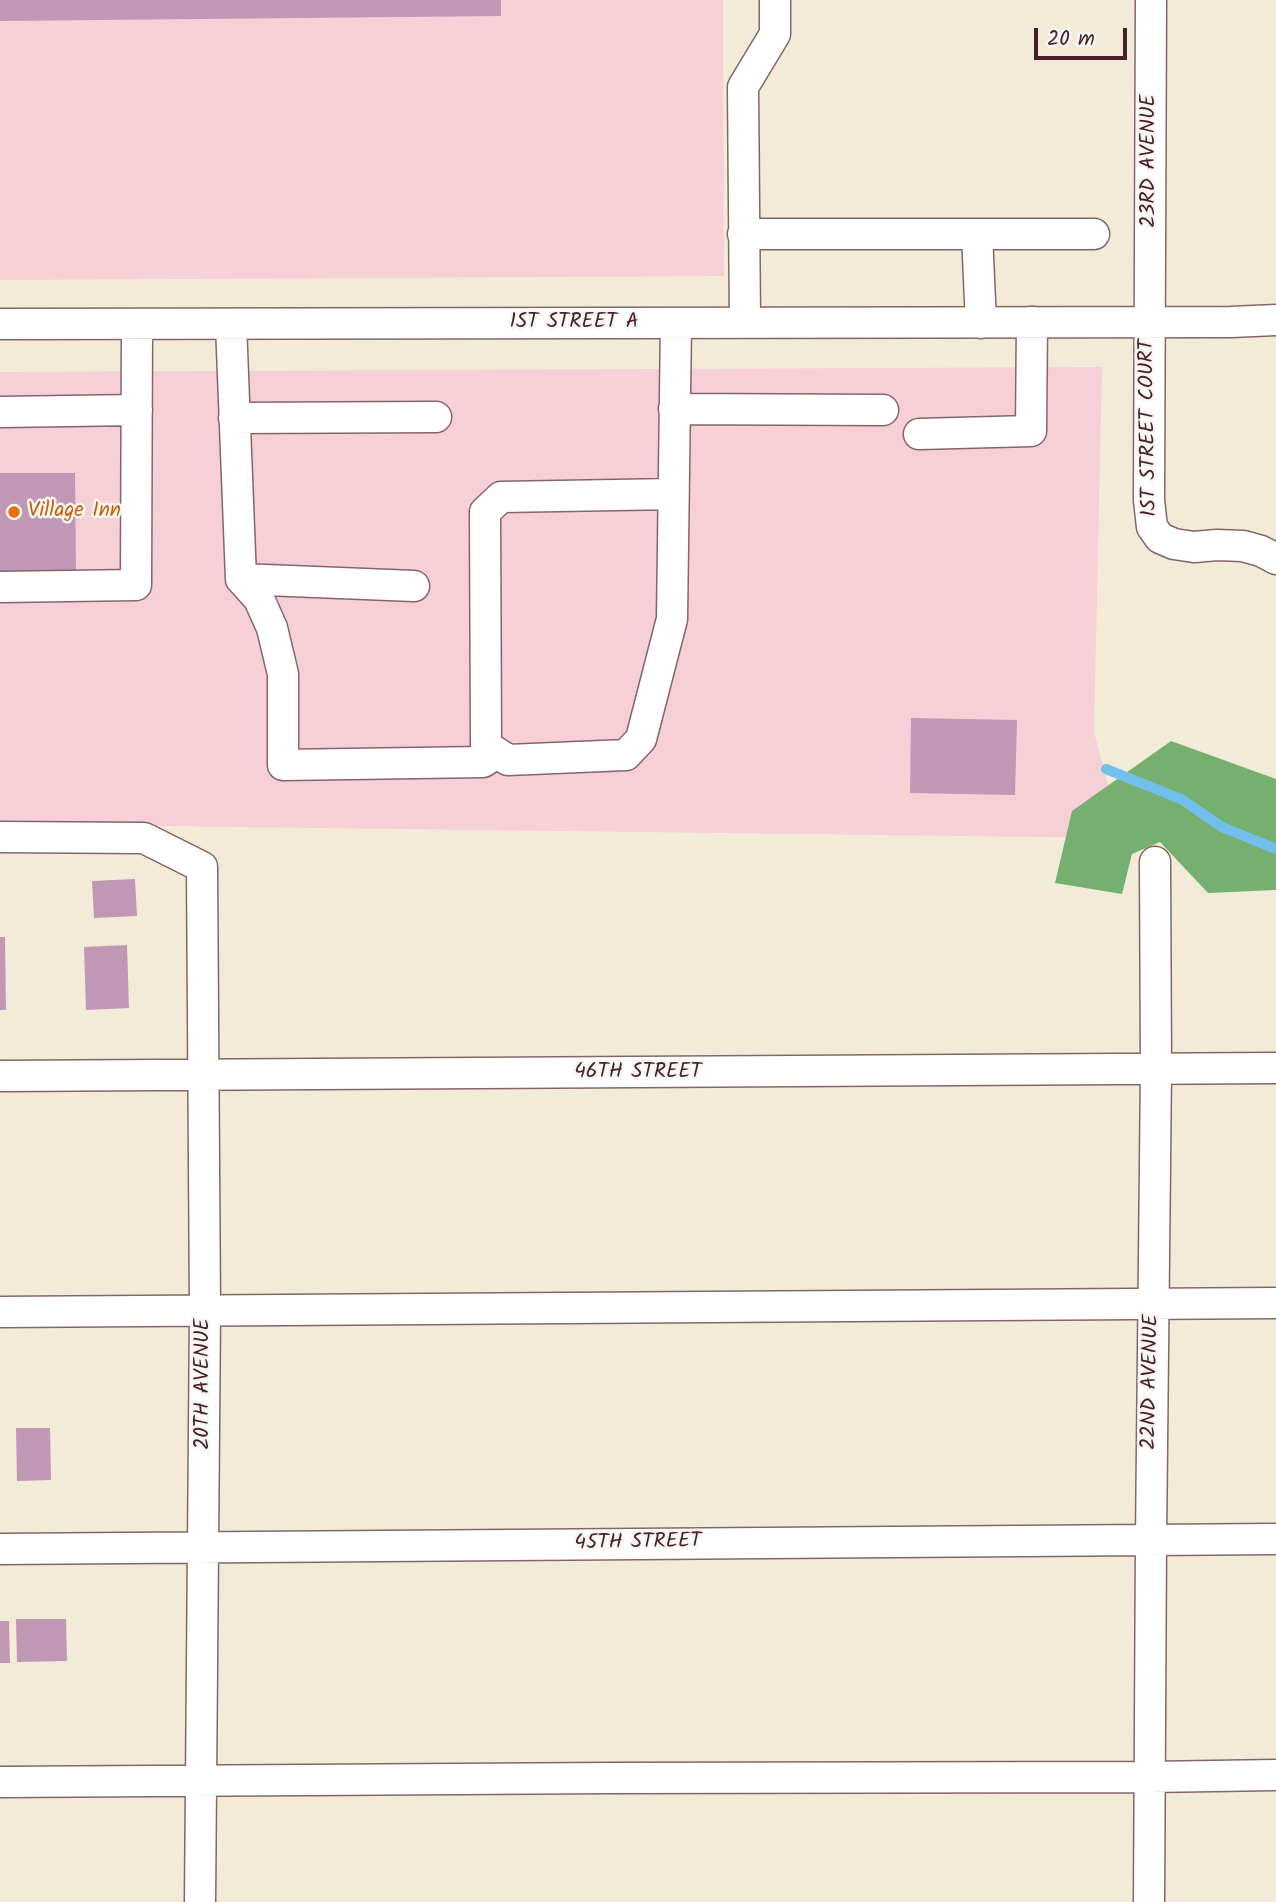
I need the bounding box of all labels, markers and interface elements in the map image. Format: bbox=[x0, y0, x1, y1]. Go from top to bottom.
scale bar bbox=[1038, 14, 1131, 58]
text: 20 m bbox=[1047, 23, 1095, 56]
street label: 23RD AVENUE bbox=[1137, 94, 1163, 228]
street label: 1ST STREET A bbox=[509, 310, 639, 336]
street label: 1ST STREET COURT bbox=[1136, 339, 1164, 517]
place label: Village Inn bbox=[28, 499, 121, 525]
marker: Village Inn bbox=[6, 504, 22, 520]
street label: 46TH STREET bbox=[574, 1060, 702, 1086]
street label: 22ND AVENUE bbox=[1138, 1314, 1166, 1450]
street label: 20TH AVENUE bbox=[191, 1318, 217, 1450]
street label: 45TH STREET bbox=[574, 1530, 702, 1558]

